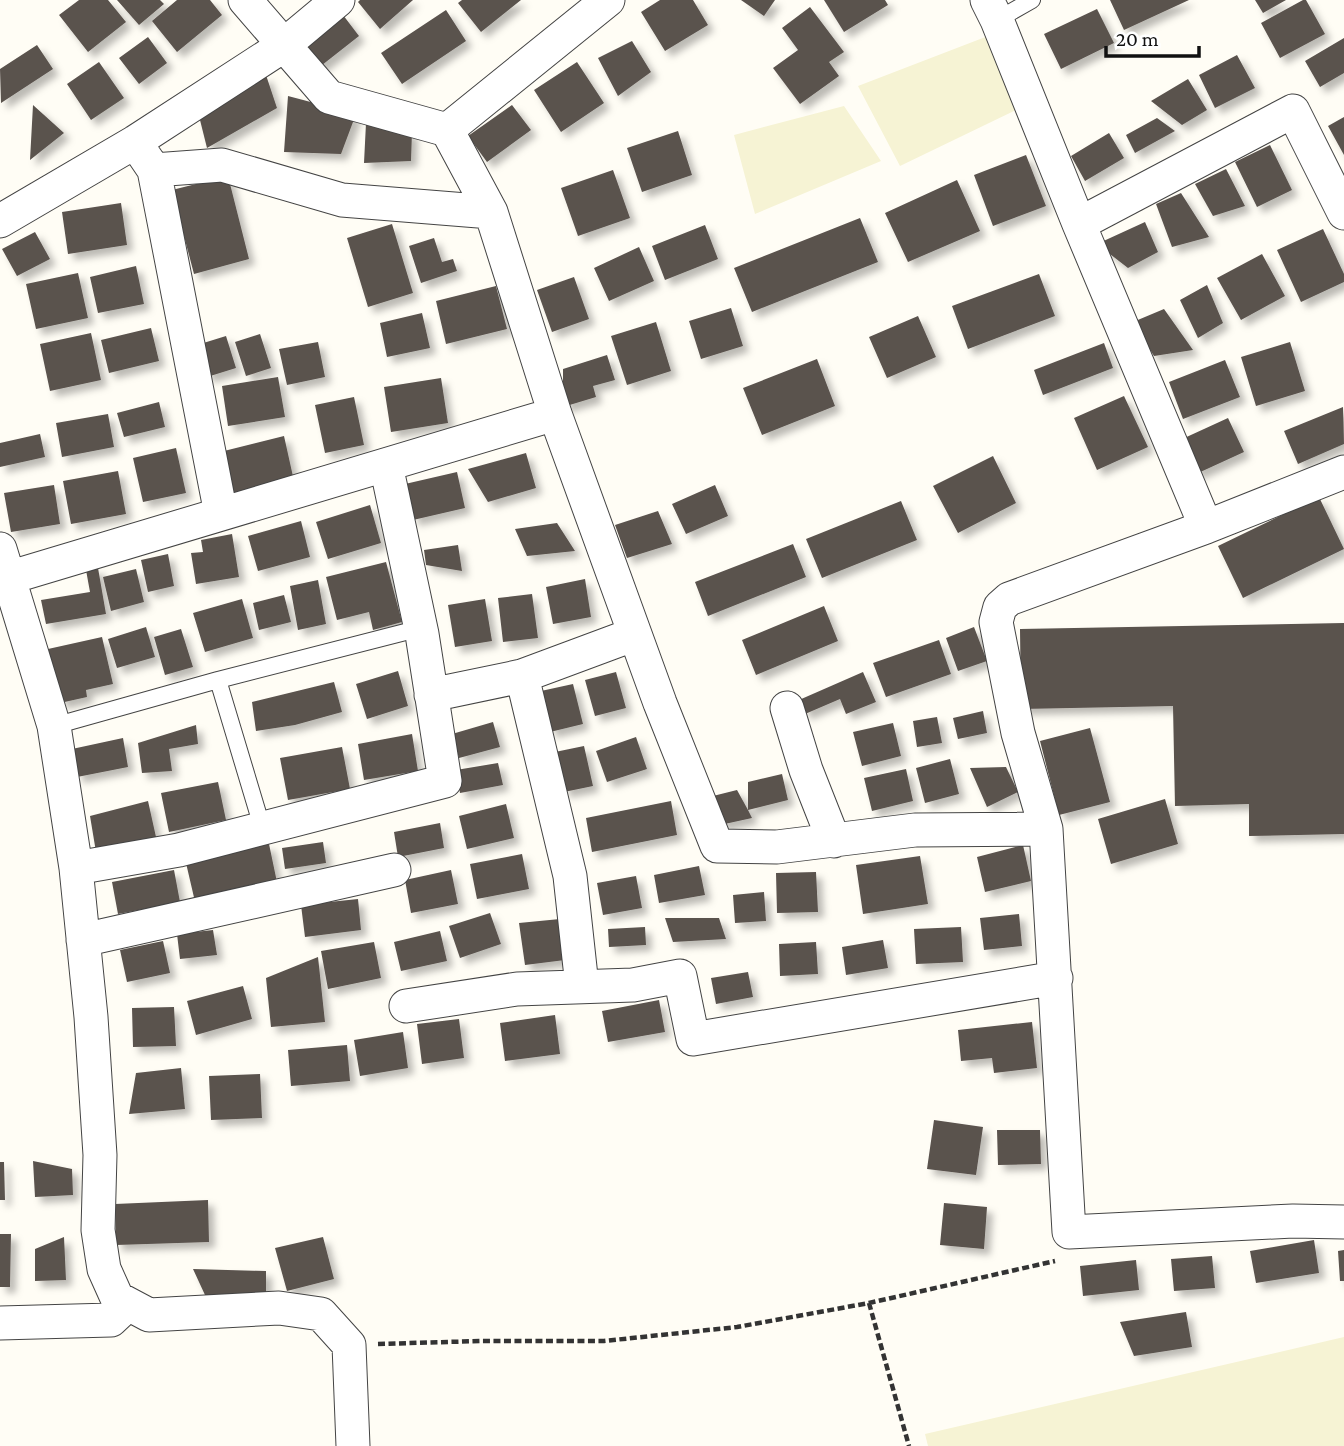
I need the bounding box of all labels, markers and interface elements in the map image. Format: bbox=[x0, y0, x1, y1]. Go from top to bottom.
scale bar bbox=[1106, 14, 1199, 58]
text: 20 m bbox=[1116, 27, 1159, 51]

